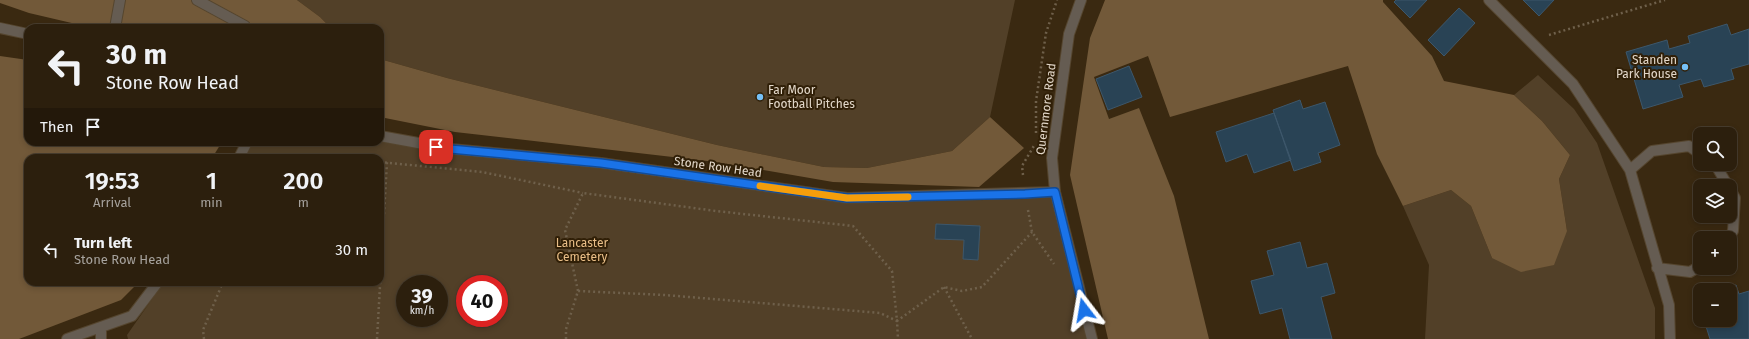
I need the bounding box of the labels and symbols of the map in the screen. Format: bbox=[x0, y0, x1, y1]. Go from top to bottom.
place label: Standen Park House bbox=[1616, 53, 1677, 81]
street label: Quernmore Road bbox=[1033, 62, 1059, 156]
marker: Standen Park House bbox=[1680, 62, 1690, 72]
place label: Far Moor Football Pitches bbox=[768, 83, 855, 111]
marker: Far Moor Football Pitches bbox=[755, 92, 765, 102]
pin bbox=[419, 130, 453, 164]
street label: Stone Row Head bbox=[673, 154, 763, 180]
park label: Lancaster Cemetery bbox=[556, 236, 609, 264]
speed limit sign: 40 bbox=[456, 275, 508, 327]
position arrow bbox=[1063, 289, 1105, 331]

